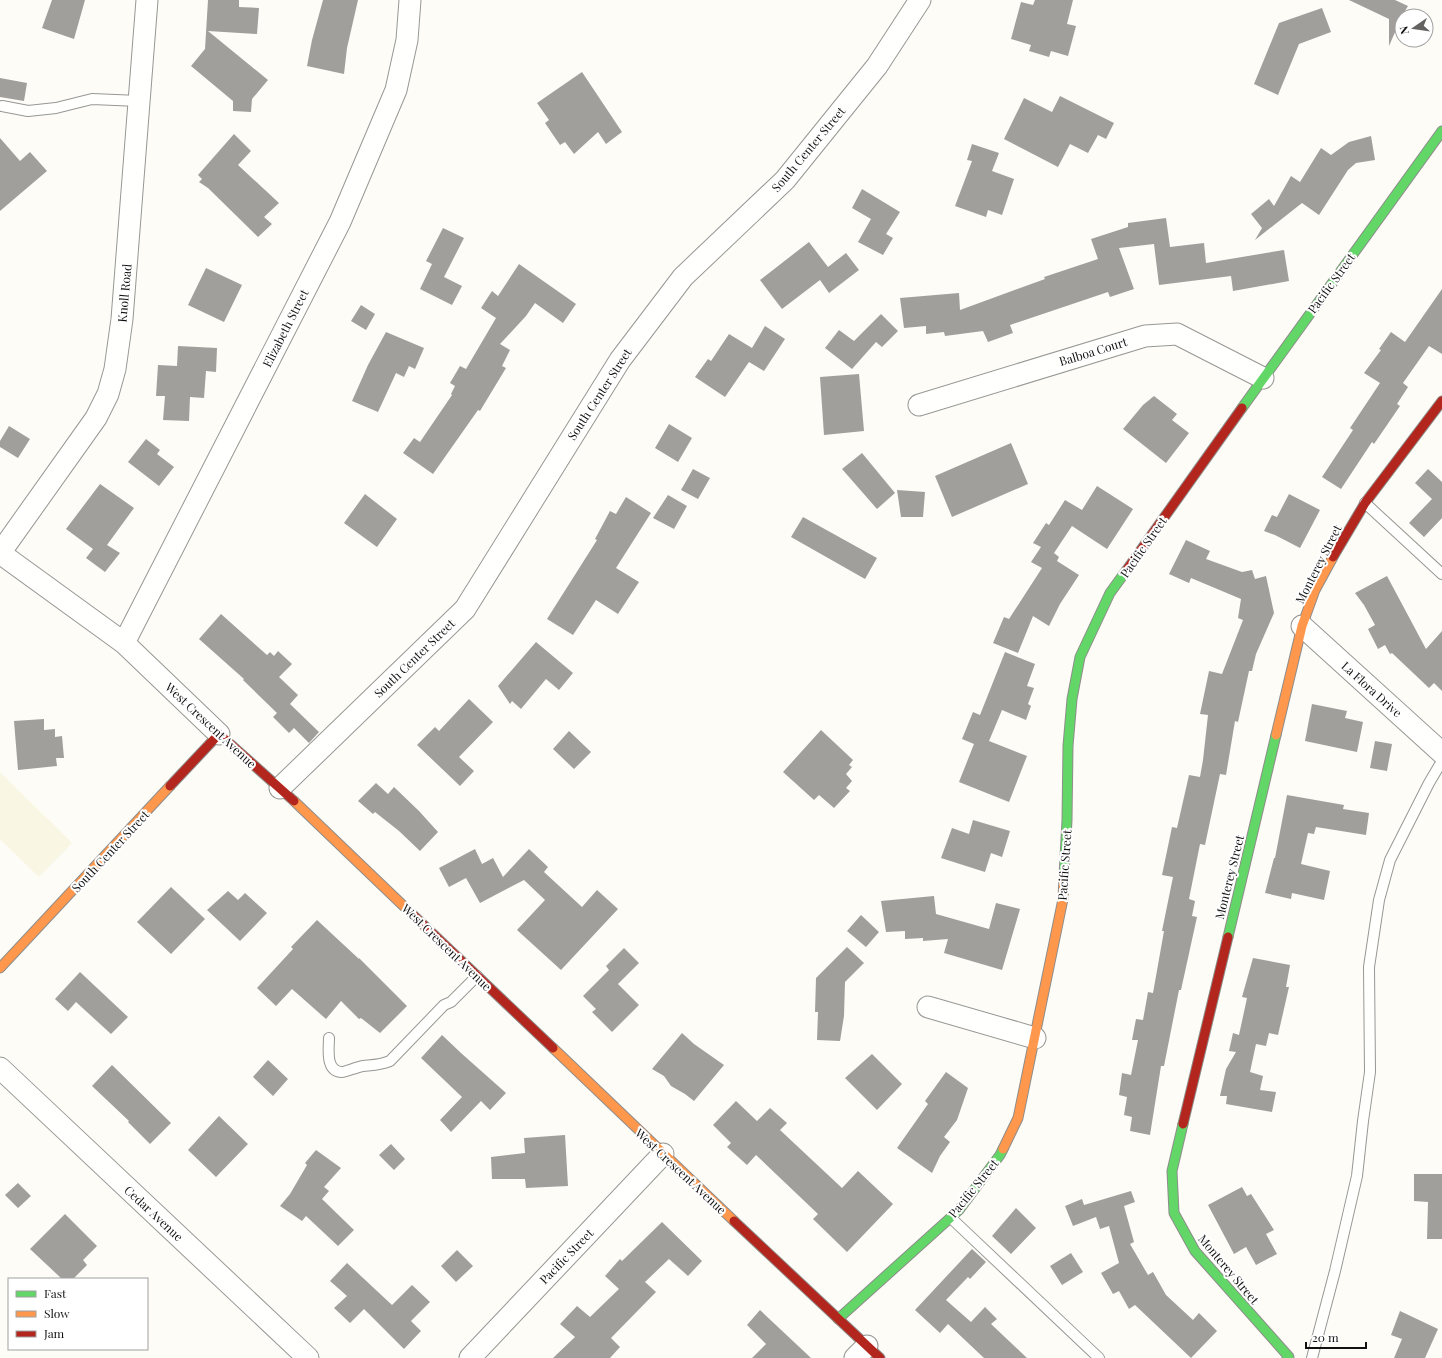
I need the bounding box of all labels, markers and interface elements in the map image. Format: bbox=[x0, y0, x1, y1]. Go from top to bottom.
north arrow bbox=[1394, 8, 1434, 48]
text: N bbox=[1396, 25, 1412, 36]
street label: South Center Street bbox=[768, 103, 849, 195]
street label: Pacific Street bbox=[1304, 249, 1359, 316]
street label: Knoll Road bbox=[113, 263, 135, 323]
street label: Elizabeth Street bbox=[259, 286, 312, 370]
street label: Balboa Court bbox=[1057, 333, 1130, 369]
street label: South Center Street bbox=[563, 344, 635, 443]
street label: Pacific Street bbox=[1116, 513, 1170, 581]
street label: Monterey Street bbox=[1291, 521, 1345, 606]
street label: South Center Street bbox=[370, 615, 458, 701]
street label: La Flora Drive bbox=[1338, 658, 1406, 720]
street label: West Crescent Avenue bbox=[161, 678, 260, 771]
street label: South Center Street bbox=[68, 806, 153, 895]
street label: Pacific Street bbox=[1054, 828, 1075, 901]
street label: Monterey Street bbox=[1211, 832, 1247, 921]
street label: West Crescent Avenue bbox=[398, 899, 495, 994]
street label: West Crescent Avenue bbox=[631, 1124, 730, 1217]
street label: Pacific Street bbox=[945, 1155, 1002, 1221]
street label: Cedar Avenue bbox=[121, 1182, 187, 1244]
street label: Pacific Street bbox=[536, 1224, 597, 1287]
street label: Monterey Street bbox=[1195, 1231, 1263, 1308]
legend bbox=[8, 1278, 148, 1350]
text: Fast bbox=[44, 1285, 67, 1301]
text: Slow bbox=[44, 1305, 70, 1321]
scale bar bbox=[1306, 1324, 1366, 1350]
text: Jam bbox=[43, 1325, 65, 1341]
text: 20 m bbox=[1312, 1329, 1339, 1345]

